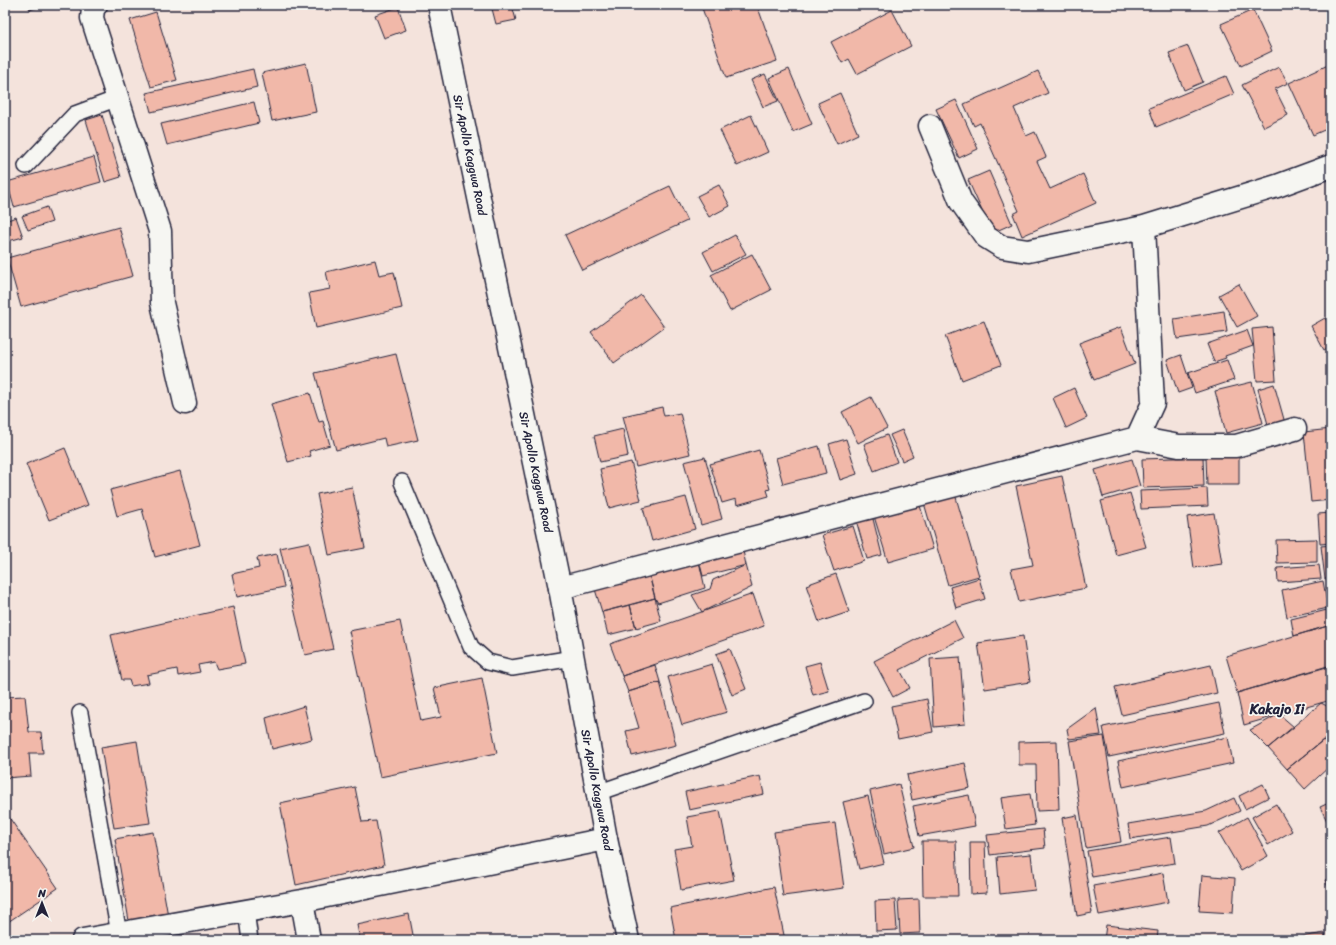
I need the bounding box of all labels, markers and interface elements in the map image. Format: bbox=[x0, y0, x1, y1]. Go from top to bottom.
street label: Sir Apollo Kaggwa Road bbox=[446, 92, 494, 218]
street label: Sir Apollo Kaggwa Road bbox=[512, 409, 560, 535]
district label: Kakajo Ii bbox=[1249, 697, 1305, 722]
street label: Sir Apollo Kaggwa Road bbox=[574, 727, 620, 853]
north arrow bbox=[22, 883, 62, 923]
text: N bbox=[37, 884, 46, 903]

